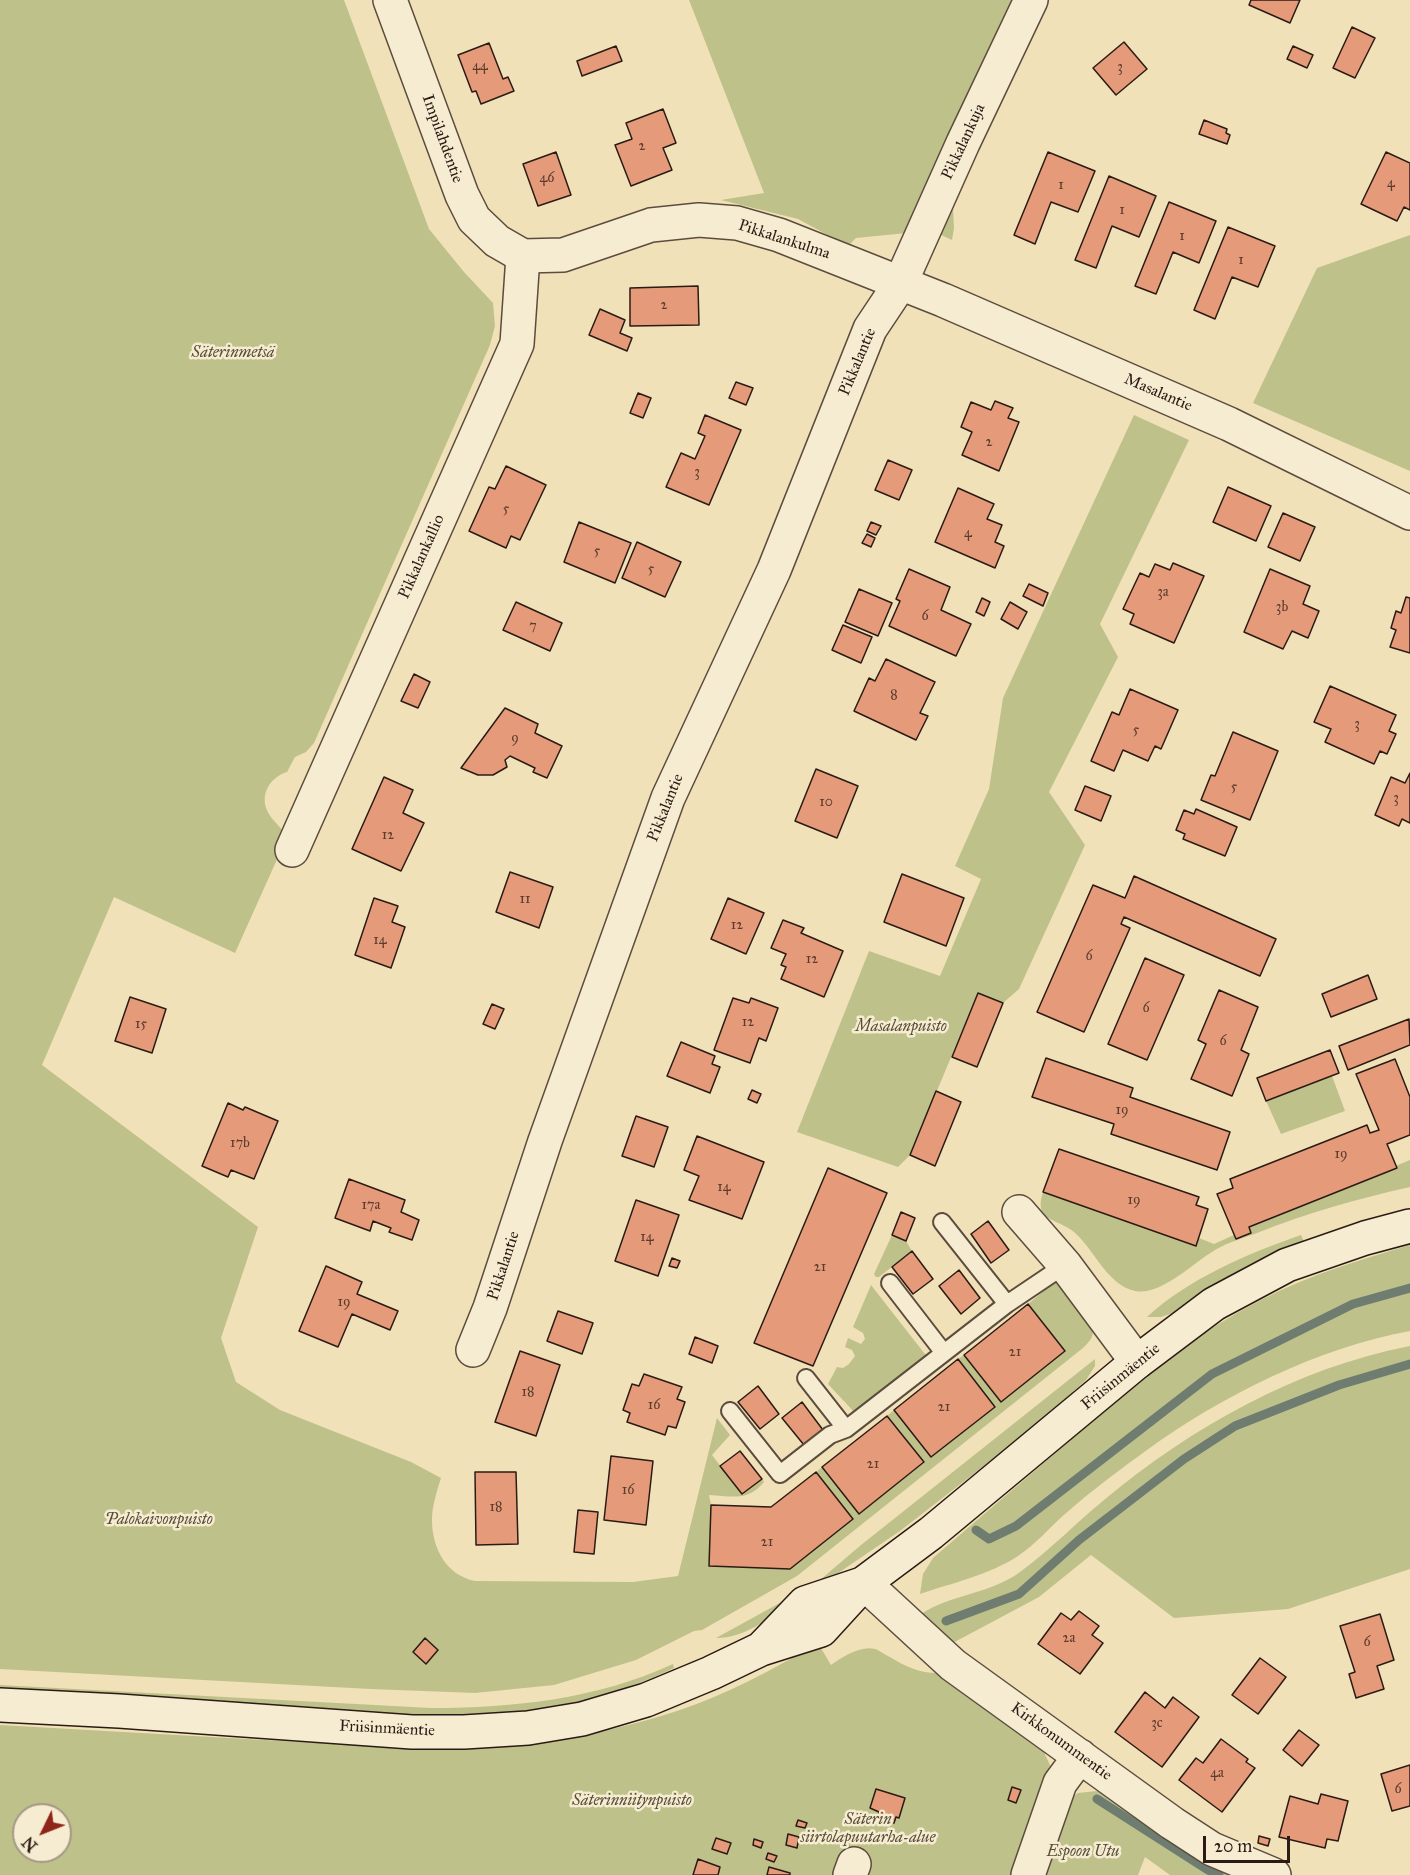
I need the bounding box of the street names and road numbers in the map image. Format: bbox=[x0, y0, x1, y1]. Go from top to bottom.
street label: Impilahdentie bbox=[417, 92, 467, 186]
street label: Pikkalankuja bbox=[938, 101, 990, 183]
street label: Pikkalankulma bbox=[736, 216, 832, 264]
street label: Pikkalantie bbox=[835, 325, 881, 399]
street label: Masalantie bbox=[1121, 370, 1195, 416]
street label: Pikkalankallio bbox=[395, 512, 449, 602]
street label: Pikkalantie bbox=[644, 771, 688, 845]
street label: Pikkalantie bbox=[484, 1229, 524, 1303]
street label: Friisinmäentie bbox=[1078, 1339, 1164, 1415]
street label: Kirkkonummentie bbox=[1007, 1699, 1115, 1785]
street label: Friisinmäentie bbox=[339, 1717, 435, 1741]

